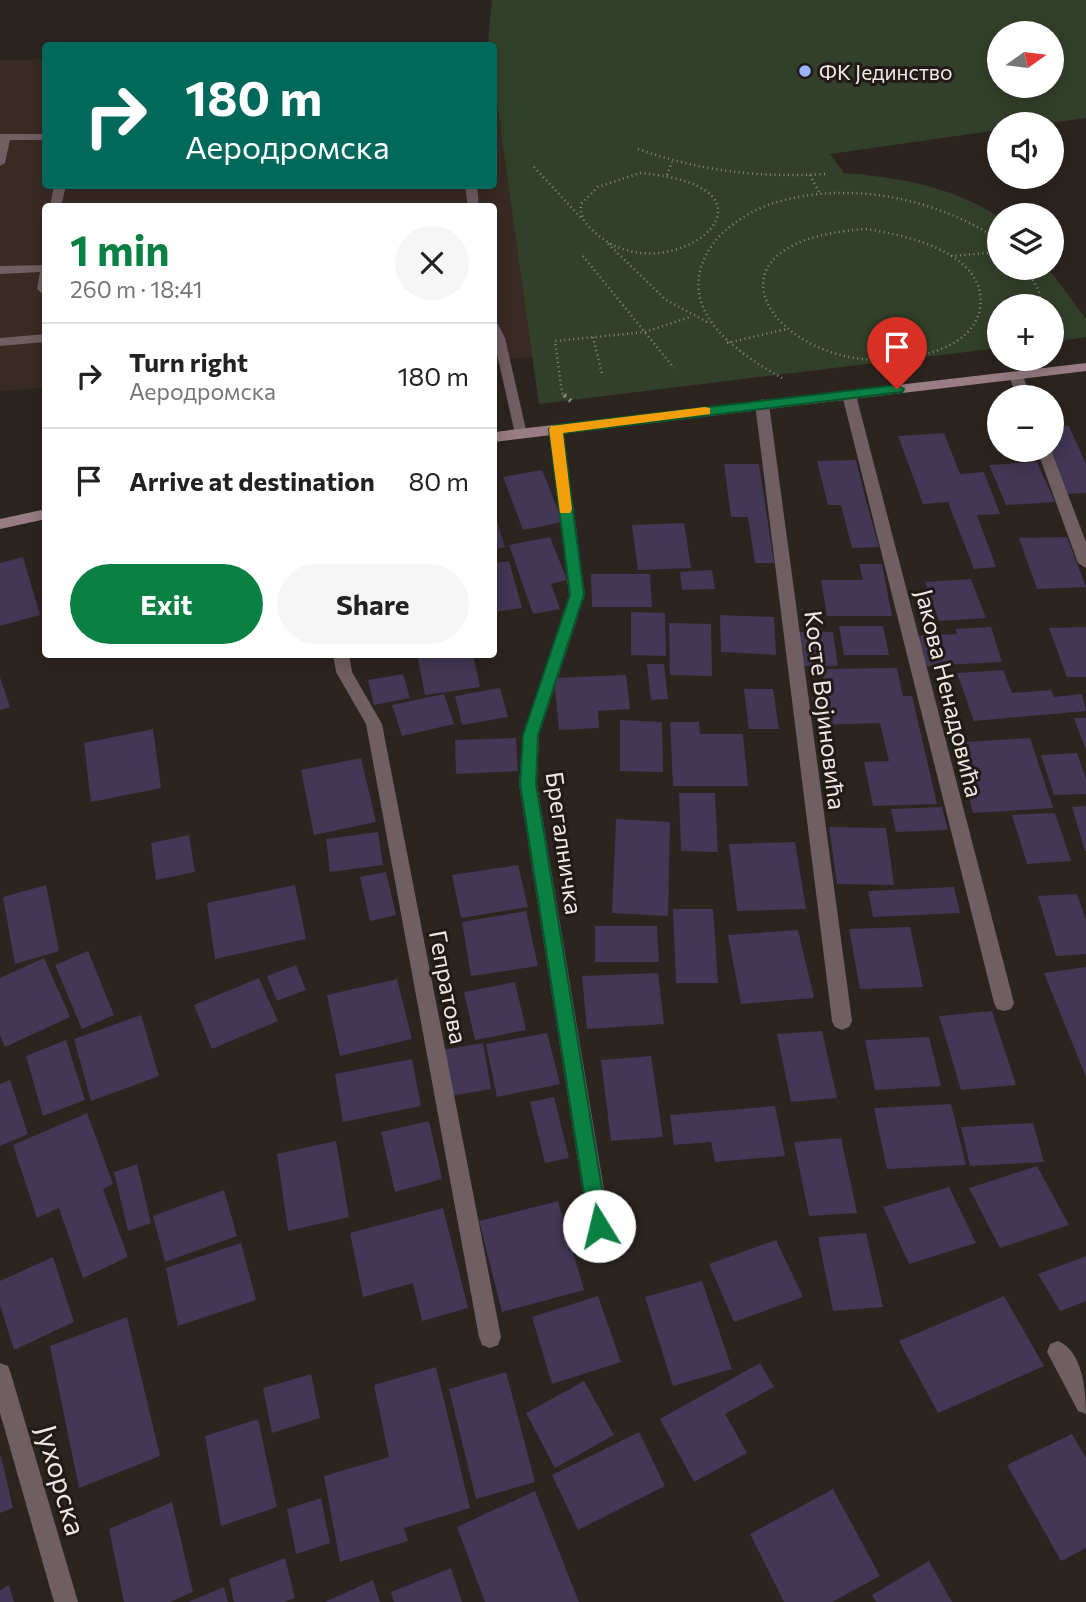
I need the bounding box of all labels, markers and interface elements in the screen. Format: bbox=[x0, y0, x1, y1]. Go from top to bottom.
north arrow bbox=[987, 21, 1064, 98]
map controls bbox=[987, 21, 1064, 462]
place label: ФК Јединство bbox=[819, 59, 952, 84]
marker: ФК Јединство bbox=[797, 63, 813, 79]
text: 180 m bbox=[185, 66, 322, 126]
icon: right bbox=[70, 70, 161, 161]
button: sound bbox=[987, 112, 1064, 189]
text: Аеродромска bbox=[185, 126, 390, 166]
button: layers bbox=[987, 203, 1064, 280]
text: 1 min bbox=[70, 223, 170, 275]
button: close bbox=[395, 226, 469, 300]
text: 260 m · 18:41 bbox=[70, 275, 203, 303]
button: + bbox=[987, 294, 1064, 371]
pin bbox=[867, 317, 927, 389]
icon: arrive bbox=[878, 328, 916, 366]
text: Turn right bbox=[129, 346, 248, 377]
icon: right bbox=[70, 357, 108, 395]
text: 180 m bbox=[397, 360, 469, 391]
text: Аеродромска bbox=[129, 377, 276, 405]
button: − bbox=[987, 385, 1064, 462]
icon: arrive bbox=[70, 462, 108, 500]
text: Arrive at destination bbox=[129, 465, 375, 496]
text: 80 m bbox=[409, 465, 469, 496]
button: Exit bbox=[70, 564, 263, 644]
button: Share bbox=[277, 564, 469, 644]
street label: Јакова Ненадовића bbox=[910, 586, 990, 800]
street label: Косте Војиновића bbox=[799, 609, 853, 811]
street label: Брегалничка bbox=[541, 770, 589, 916]
street label: Гепратова bbox=[424, 928, 474, 1046]
position arrow bbox=[562, 1189, 636, 1263]
street label: Јухорска bbox=[30, 1421, 94, 1539]

